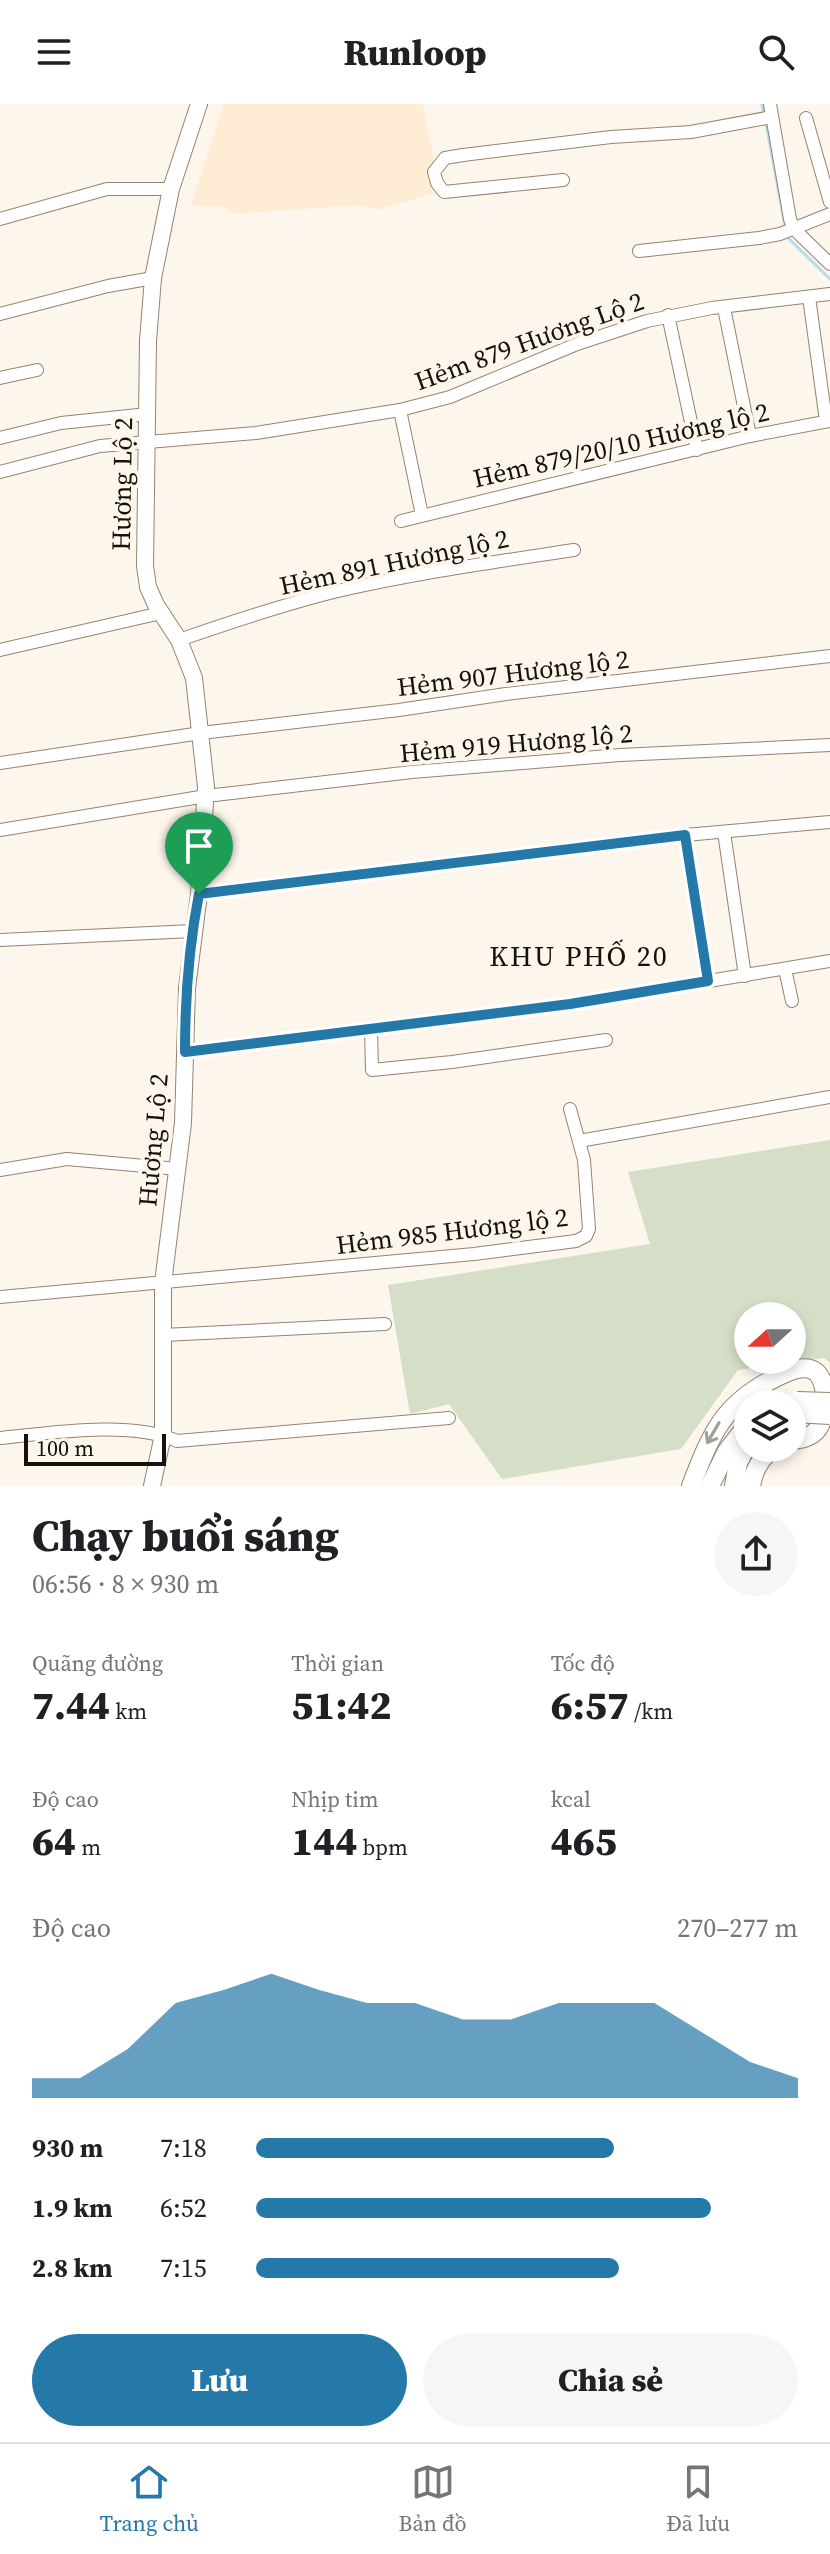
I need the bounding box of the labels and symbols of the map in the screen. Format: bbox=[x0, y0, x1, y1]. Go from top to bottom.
street label: Hẻm 879 Hương Lộ 2 bbox=[409, 283, 649, 399]
street label: Hẻm 879/20/10 Hương lộ 2 bbox=[469, 393, 773, 497]
street label: Hương Lộ 2 bbox=[103, 417, 141, 551]
street label: Hẻm 891 Hương lộ 2 bbox=[276, 520, 512, 604]
street label: Hẻm 907 Hương lộ 2 bbox=[395, 641, 631, 705]
street label: Hẻm 919 Hương lộ 2 bbox=[398, 715, 634, 771]
pin bbox=[165, 812, 233, 894]
district label: KHU PHỐ 20 bbox=[489, 937, 669, 975]
street label: Hương Lộ 2 bbox=[129, 1072, 177, 1208]
street label: Hẻm 985 Hương lộ 2 bbox=[334, 1199, 570, 1263]
north arrow bbox=[734, 1302, 806, 1374]
one-way arrow bbox=[705, 1421, 721, 1444]
scale bar bbox=[24, 1430, 166, 1466]

